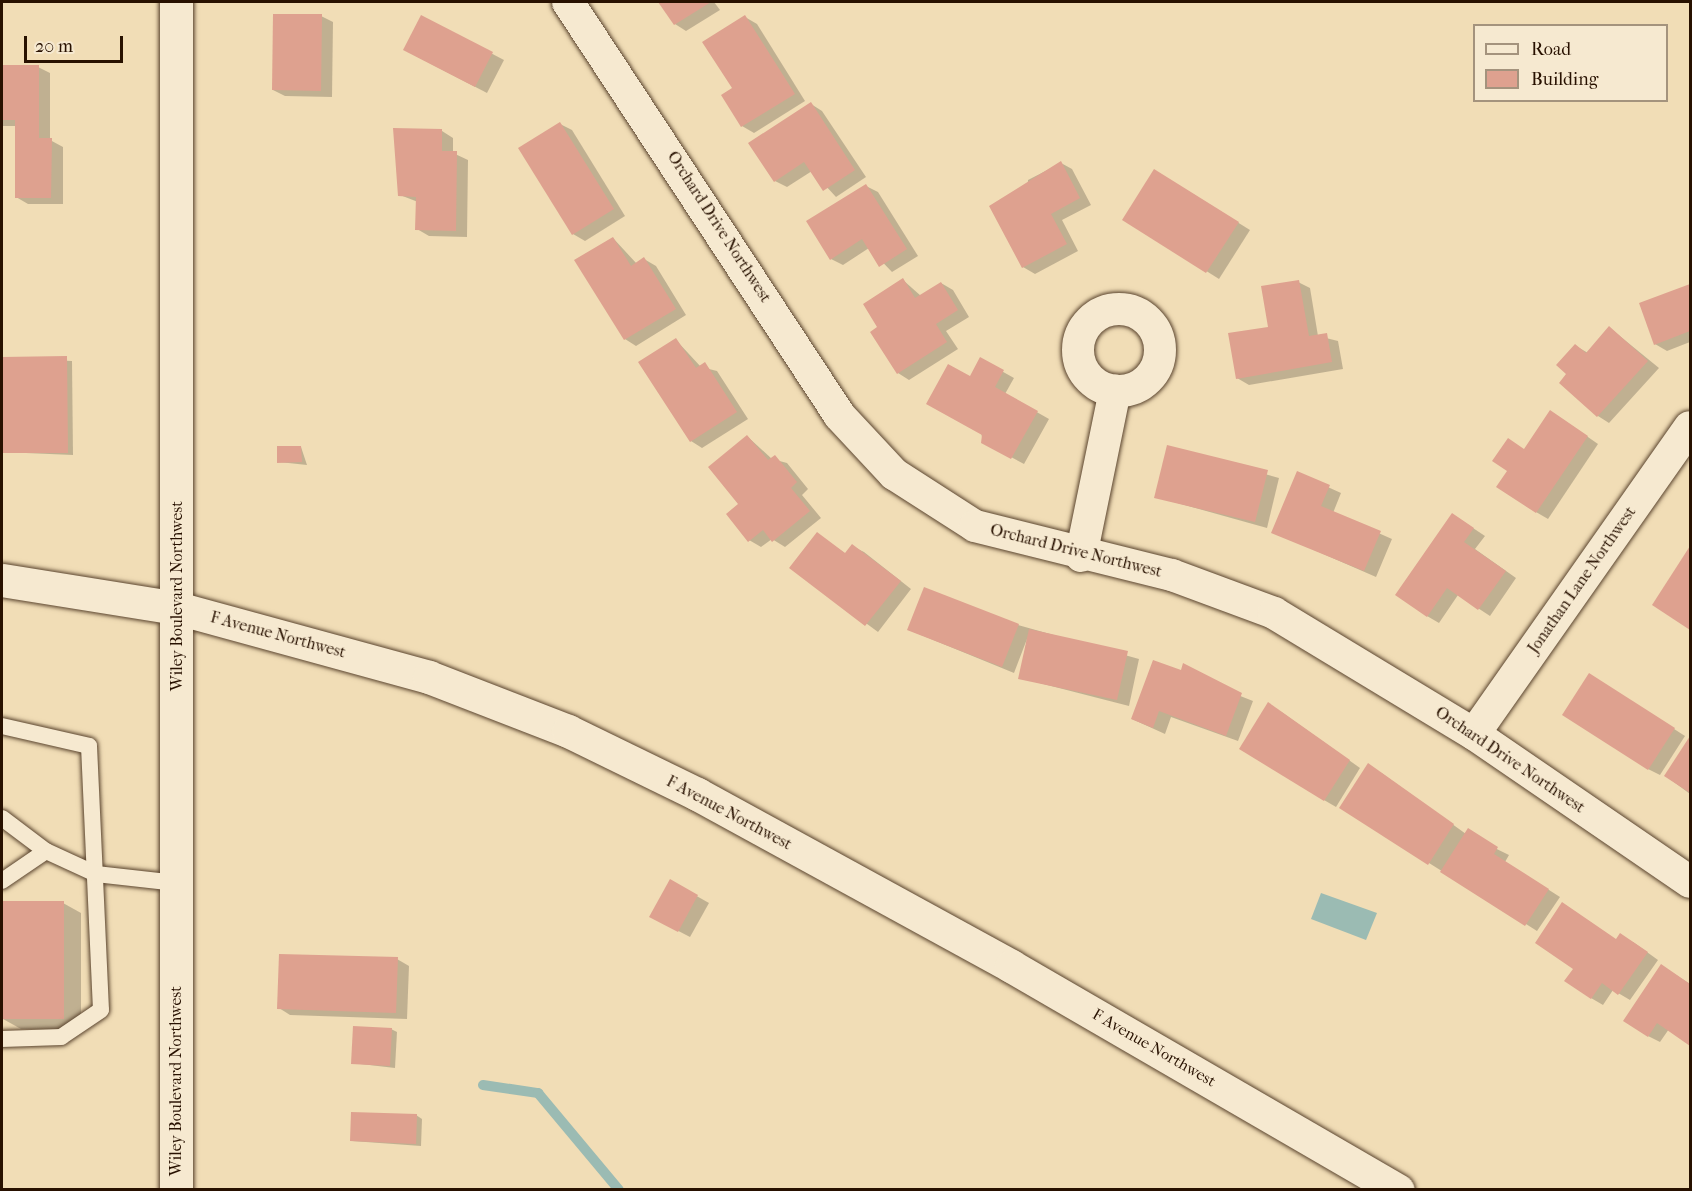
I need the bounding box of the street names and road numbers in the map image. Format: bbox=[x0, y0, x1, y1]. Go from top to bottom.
street label: Orchard Drive Northwest bbox=[663, 148, 775, 306]
street label: Wiley Boulevard Northwest bbox=[167, 501, 187, 691]
street label: Jonathan Lane Northwest bbox=[1524, 503, 1640, 657]
street label: Orchard Drive Northwest bbox=[988, 520, 1164, 582]
street label: F Avenue Northwest bbox=[208, 608, 348, 662]
street label: Orchard Drive Northwest bbox=[1432, 703, 1588, 817]
street label: F Avenue Northwest bbox=[663, 772, 795, 854]
street label: Wiley Boulevard Northwest bbox=[166, 986, 186, 1176]
street label: F Avenue Northwest bbox=[1089, 1005, 1219, 1091]

